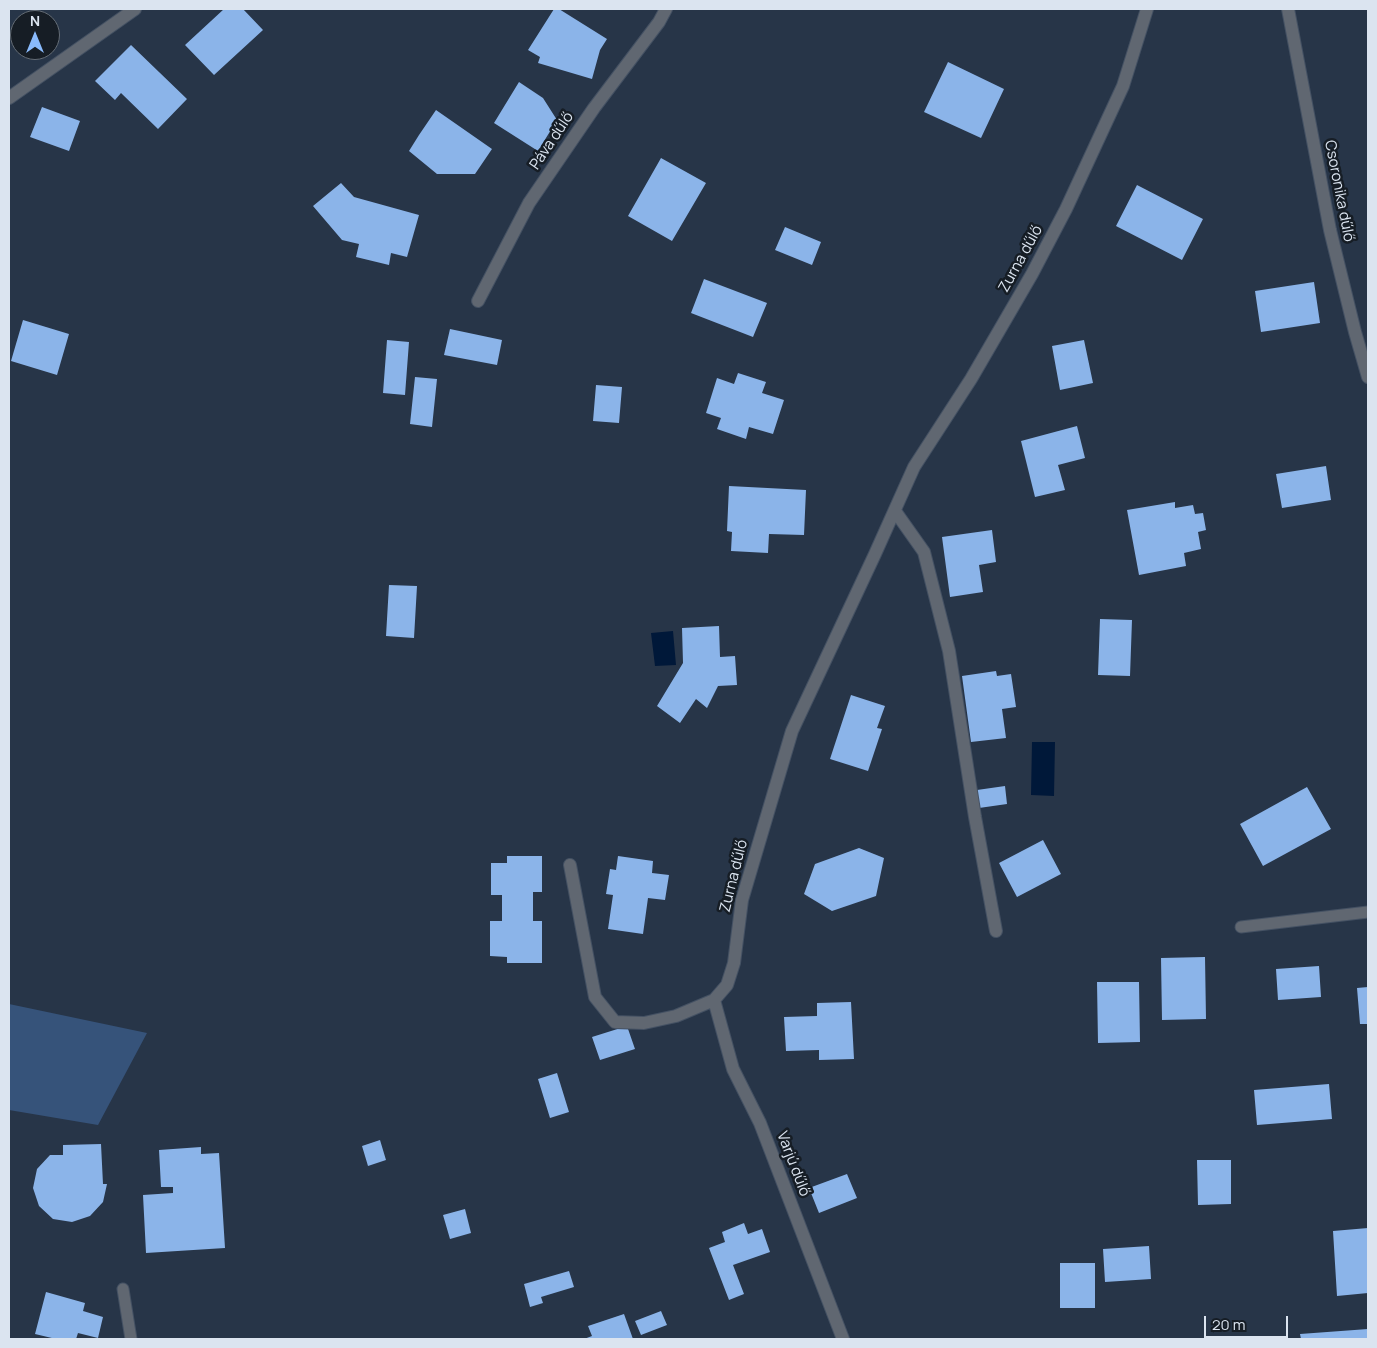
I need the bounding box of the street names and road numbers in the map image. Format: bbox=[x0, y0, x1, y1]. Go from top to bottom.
street label: Páva dűlő bbox=[526, 109, 578, 173]
street label: Csoronika dűlő bbox=[1320, 139, 1358, 243]
street label: Zurna dűlő bbox=[995, 222, 1047, 296]
street label: Zurna dűlő bbox=[716, 838, 752, 914]
street label: Varjú dűlő bbox=[772, 1129, 814, 1199]

